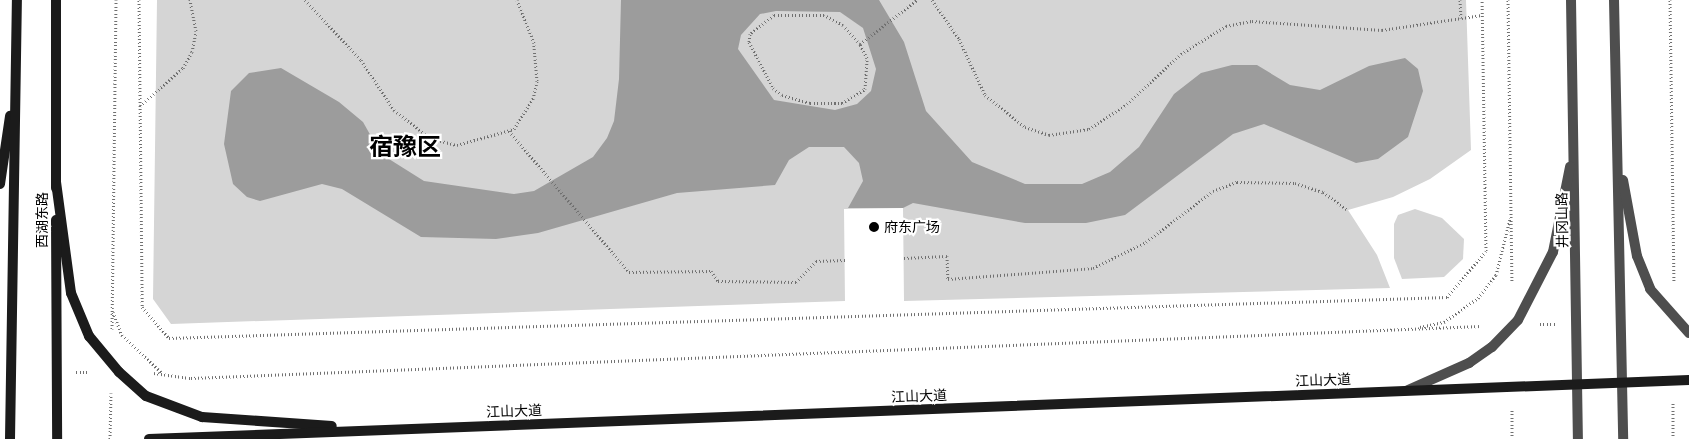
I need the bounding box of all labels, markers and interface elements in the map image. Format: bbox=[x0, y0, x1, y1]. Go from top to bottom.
district label: 宿豫区 bbox=[369, 133, 441, 161]
street label: 西湖东路 bbox=[34, 192, 50, 248]
street label: 井冈山路 bbox=[1553, 192, 1571, 248]
place label: 府东广场 bbox=[884, 219, 940, 235]
marker: 府东广场 bbox=[868, 221, 880, 233]
street label: 江山大道 bbox=[1295, 371, 1351, 389]
street label: 江山大道 bbox=[891, 387, 947, 405]
street label: 江山大道 bbox=[486, 402, 542, 420]

